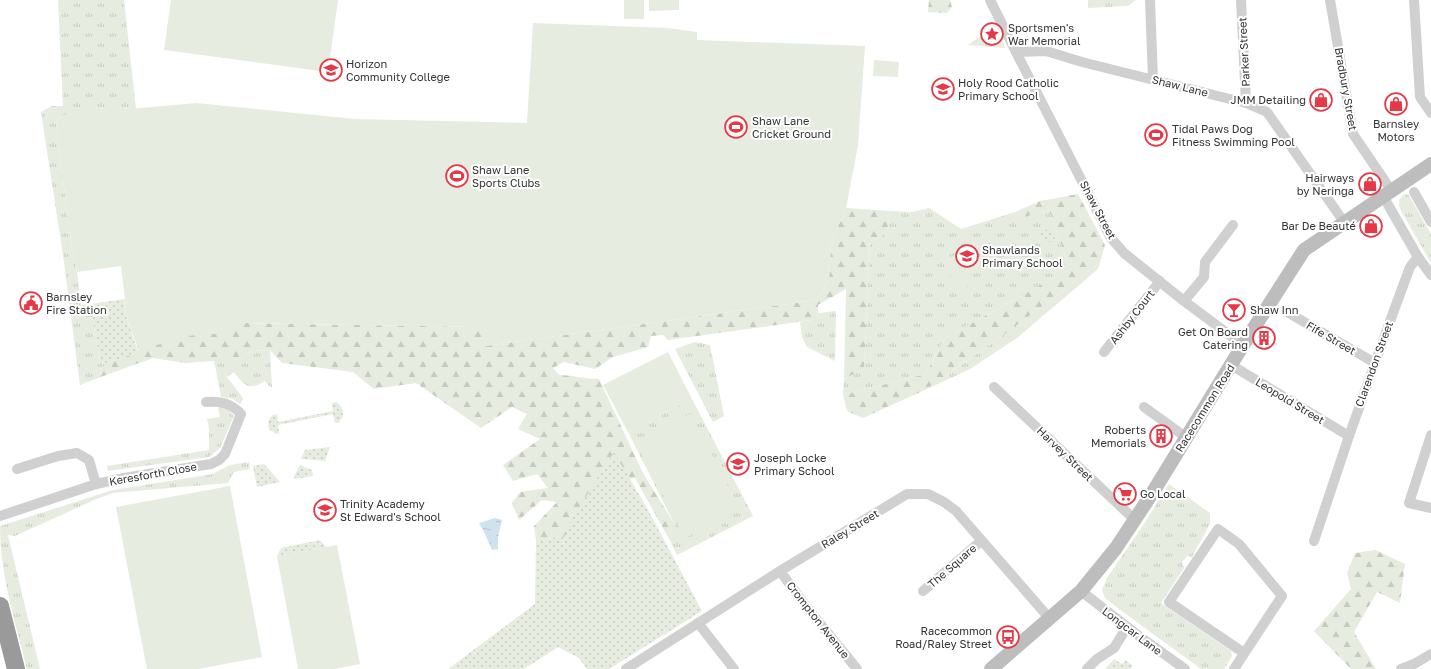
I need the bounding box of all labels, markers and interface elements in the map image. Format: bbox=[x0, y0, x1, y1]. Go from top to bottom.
street label: Parker Street bbox=[1235, 17, 1252, 87]
place icon: Sportsmen's War Memorial bbox=[979, 21, 1005, 47]
place label: Sportsmen's War Memorial bbox=[1008, 21, 1081, 47]
street label: Bradbury Street bbox=[1333, 46, 1360, 131]
school or university icon: Horizon Community College bbox=[318, 57, 344, 83]
place label: Horizon Community College bbox=[346, 57, 450, 83]
street label: Shaw Lane bbox=[1151, 72, 1209, 99]
school or university icon: Holy Rood Catholic Primary School bbox=[930, 76, 956, 102]
place label: Holy Rood Catholic Primary School bbox=[958, 76, 1059, 102]
shop icon: JMM Detailing bbox=[1308, 87, 1334, 113]
shop icon: Barnsley Motors bbox=[1383, 91, 1409, 117]
place label: JMM Detailing bbox=[1231, 93, 1306, 106]
sports icon: Shaw Lane Cricket Ground bbox=[723, 114, 749, 140]
place label: Shaw Lane Cricket Ground bbox=[752, 114, 831, 140]
place label: Barnsley Motors bbox=[1373, 117, 1419, 143]
sports icon: Tidal Paws Dog Fitness Swimming Pool bbox=[1143, 122, 1169, 148]
place label: Tidal Paws Dog Fitness Swimming Pool bbox=[1172, 122, 1295, 148]
sports icon: Shaw Lane Sports Clubs bbox=[444, 163, 470, 189]
place label: Shaw Lane Sports Clubs bbox=[472, 163, 540, 189]
place label: Hairways by Neringa bbox=[1297, 171, 1354, 197]
shop icon: Hairways by Neringa bbox=[1357, 171, 1383, 197]
street label: Shaw Street bbox=[1078, 178, 1119, 241]
shop icon: Bar De Beauté bbox=[1358, 213, 1384, 239]
place label: Bar De Beauté bbox=[1281, 219, 1356, 232]
school or university icon: Shawlands Primary School bbox=[954, 243, 980, 269]
place label: Shawlands Primary School bbox=[982, 243, 1063, 269]
street label: Ashby Court bbox=[1106, 287, 1157, 346]
public building icon: Barnsley Fire Station bbox=[18, 290, 44, 316]
place label: Barnsley Fire Station bbox=[46, 290, 107, 316]
bar icon: Shaw Inn bbox=[1221, 297, 1247, 323]
place label: Shaw Inn bbox=[1250, 303, 1299, 316]
street label: Fife Street bbox=[1304, 318, 1358, 357]
street label: Clarendon Street bbox=[1352, 319, 1395, 408]
place label: Get On Board Catering bbox=[1178, 325, 1248, 351]
building icon: Get On Board Catering bbox=[1251, 325, 1277, 351]
street label: Racecommon Road bbox=[1172, 361, 1237, 454]
street label: Leopold Street bbox=[1253, 375, 1327, 426]
place label: Roberts Memorials bbox=[1091, 423, 1146, 449]
building icon: Roberts Memorials bbox=[1148, 423, 1174, 449]
street label: Harvey Street bbox=[1035, 424, 1096, 484]
school or university icon: Joseph Locke Primary School bbox=[725, 451, 751, 477]
place label: Joseph Locke Primary School bbox=[754, 451, 835, 477]
street label: Keresforth Close bbox=[108, 459, 198, 488]
supermarket icon: Go Local bbox=[1112, 481, 1138, 507]
place label: Go Local bbox=[1140, 487, 1186, 500]
school or university icon: Trinity Academy St Edward's School bbox=[312, 497, 338, 523]
place label: Trinity Academy St Edward's School bbox=[340, 497, 441, 523]
street label: Raley Street bbox=[819, 506, 881, 551]
street label: The Square bbox=[925, 541, 979, 590]
street label: Crompton Avenue bbox=[784, 579, 852, 661]
street label: Longcar Lane bbox=[1100, 604, 1165, 657]
place label: Racecommon Road/Raley Street bbox=[895, 624, 992, 650]
bus stop icon: Racecommon Road/Raley Street bbox=[995, 624, 1021, 650]

